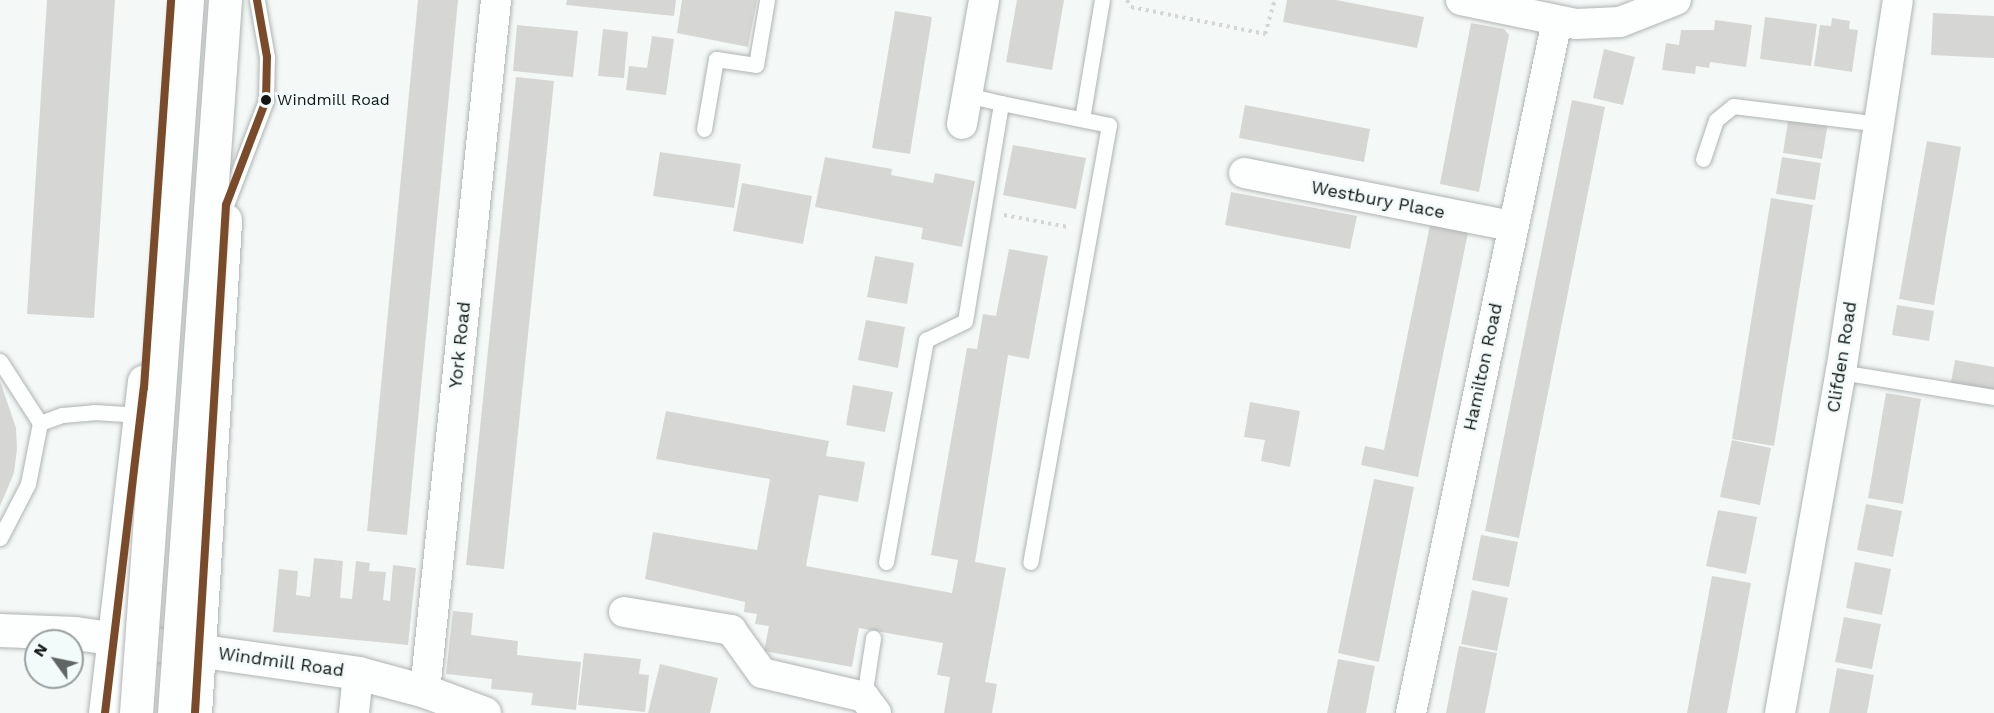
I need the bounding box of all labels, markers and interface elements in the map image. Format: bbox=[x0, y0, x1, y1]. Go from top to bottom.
place label: Windmill Road bbox=[277, 90, 390, 110]
marker: Windmill Road bbox=[260, 94, 272, 106]
street label: Westbury Place bbox=[1309, 176, 1447, 224]
street label: York Road bbox=[445, 300, 475, 390]
street label: Clifden Road bbox=[1823, 300, 1861, 414]
street label: Hamilton Road bbox=[1459, 301, 1507, 433]
north arrow bbox=[24, 629, 84, 689]
text: N bbox=[29, 640, 51, 660]
street label: Windmill Road bbox=[216, 642, 346, 682]

